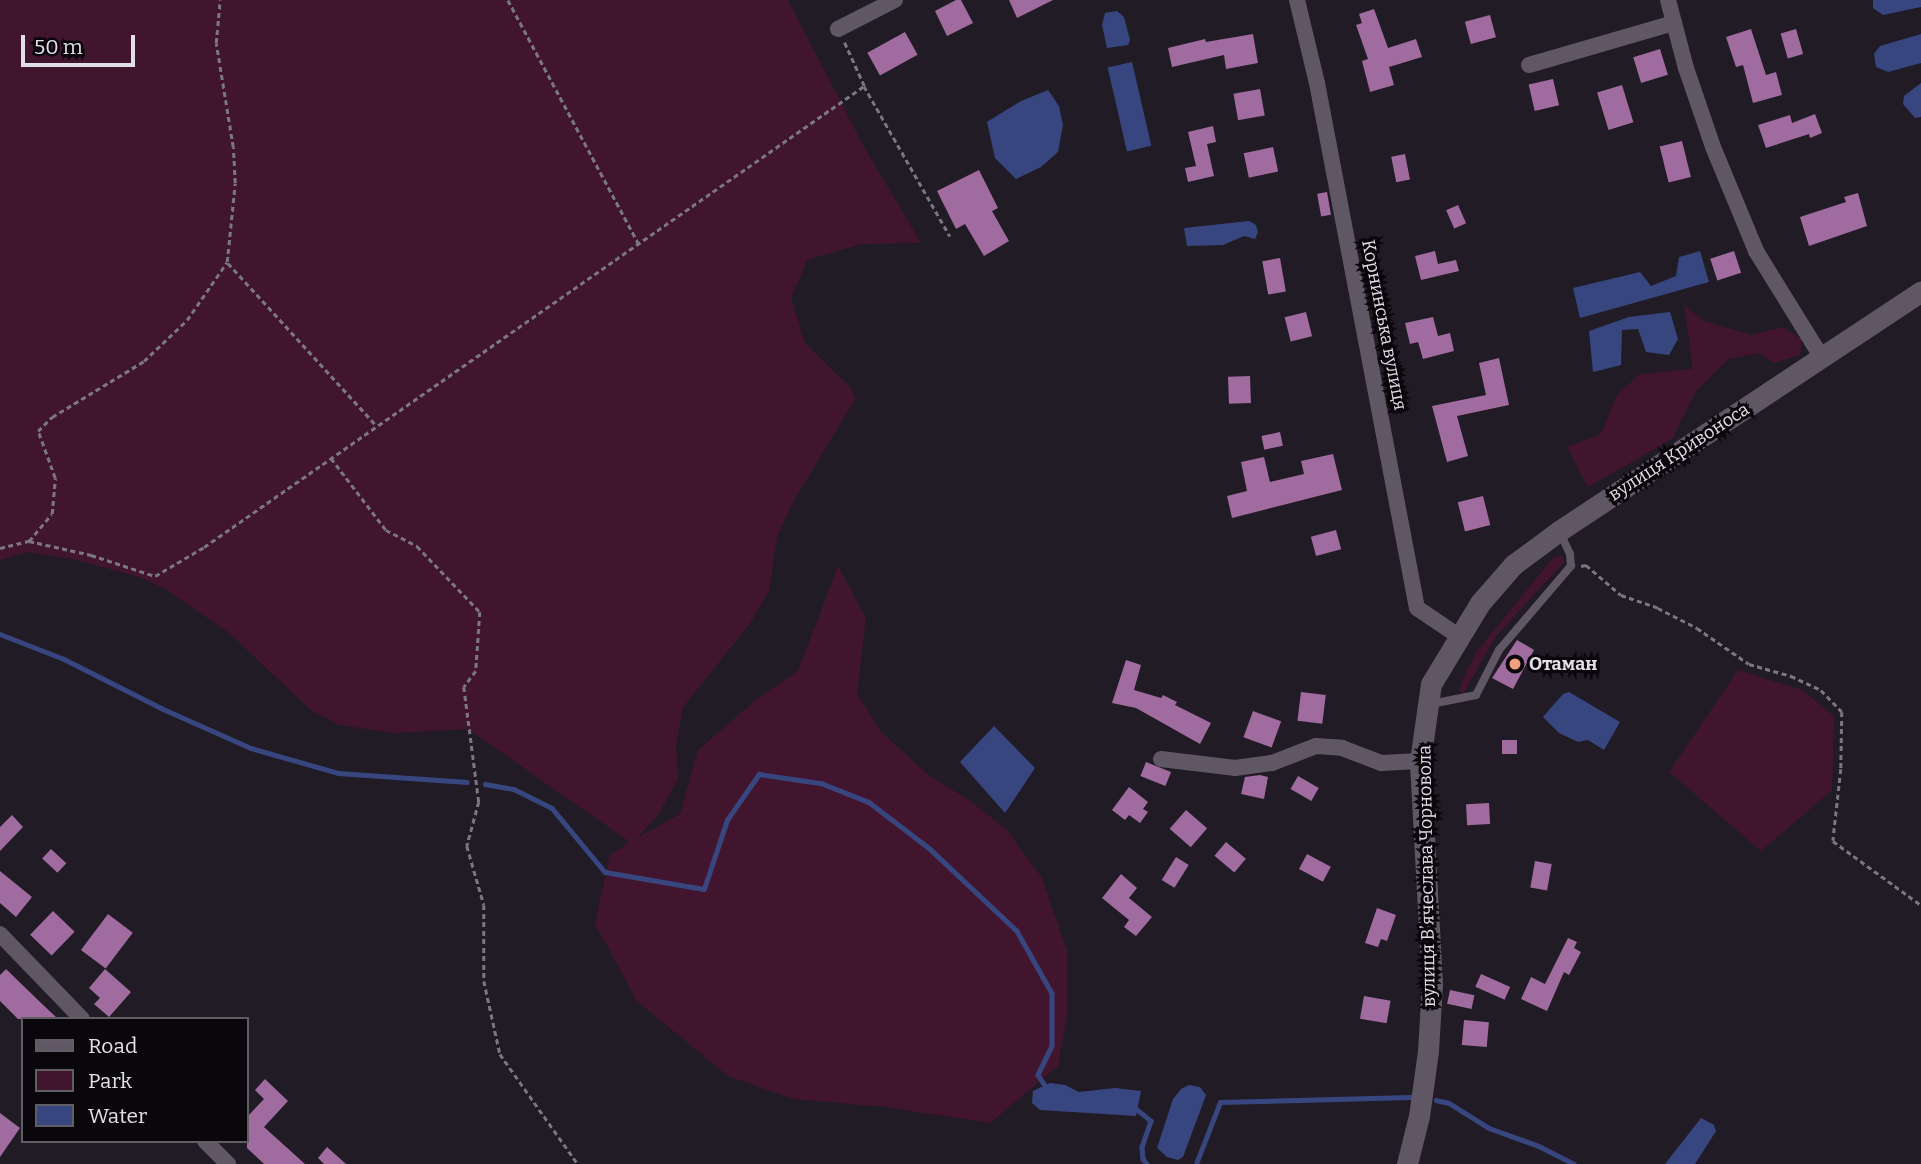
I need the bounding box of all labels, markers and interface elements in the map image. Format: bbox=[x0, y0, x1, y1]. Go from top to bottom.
scale bar bbox=[24, 21, 138, 65]
text: 50 m bbox=[34, 34, 83, 60]
street label: Корнинська вулиця bbox=[1357, 238, 1411, 412]
street label: вулиця Кривоноса bbox=[1605, 398, 1753, 506]
place label: Отаман bbox=[1529, 653, 1597, 675]
marker: Отаман bbox=[1507, 656, 1523, 672]
street label: вулиця Вʼячеслава Чорновола bbox=[1414, 745, 1440, 1007]
legend bbox=[21, 1017, 248, 1143]
text: Road bbox=[88, 1033, 137, 1059]
text: Park bbox=[88, 1068, 132, 1094]
text: Water bbox=[88, 1103, 147, 1129]

